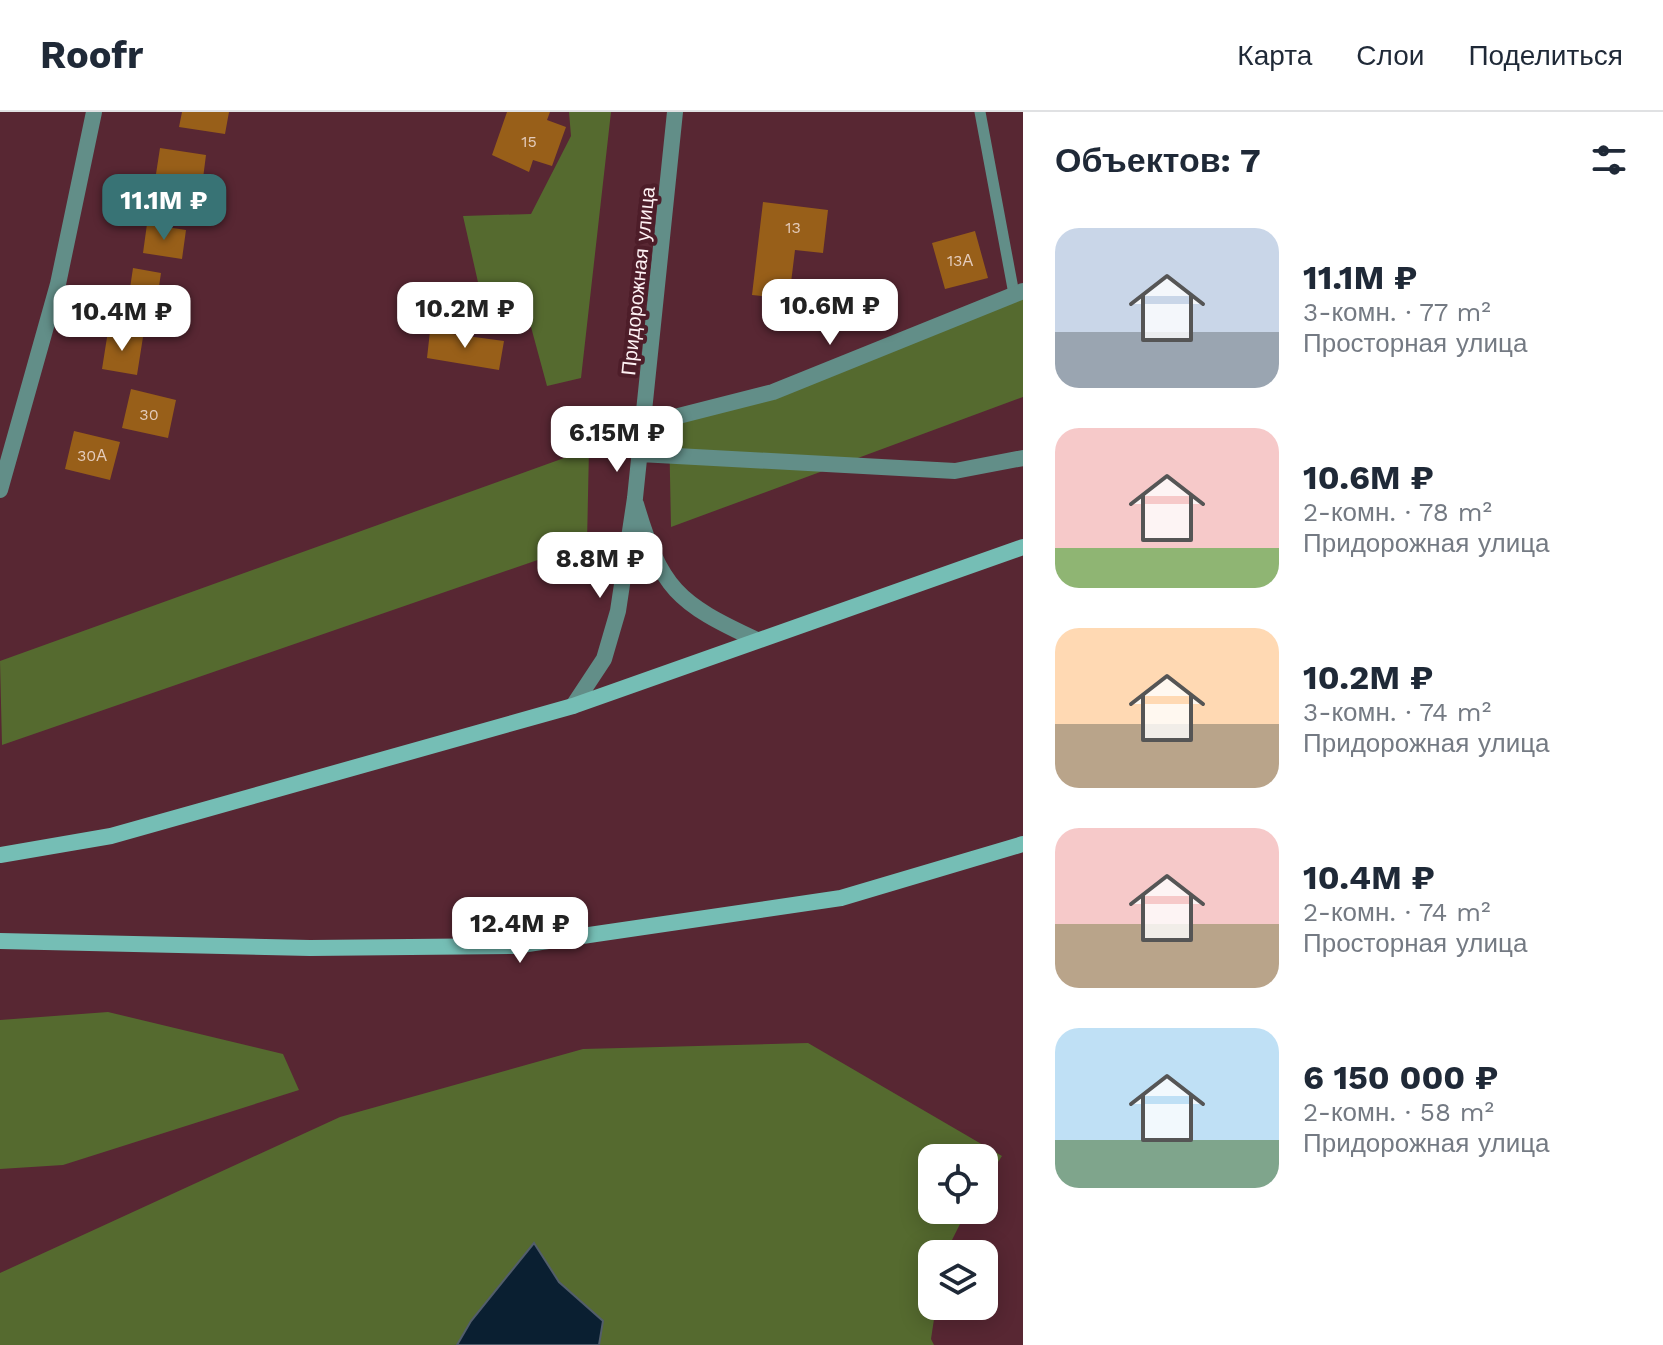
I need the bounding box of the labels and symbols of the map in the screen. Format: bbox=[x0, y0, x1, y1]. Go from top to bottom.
house number: 15 bbox=[521, 132, 537, 151]
pin: 11.1M ₽ bbox=[90, 174, 238, 242]
street label: Придорожная улица bbox=[616, 185, 660, 377]
house number: 13 bbox=[785, 218, 801, 237]
house number: 13А bbox=[947, 251, 973, 270]
pin: 10.6M ₽ bbox=[756, 279, 904, 347]
pin: 10.2M ₽ bbox=[391, 282, 539, 350]
pin: 10.4M ₽ bbox=[48, 285, 196, 353]
house number: 30 bbox=[139, 405, 159, 424]
pin: 6.15M ₽ bbox=[543, 406, 691, 474]
house number: 30А bbox=[77, 446, 107, 465]
pin: 8.8M ₽ bbox=[535, 532, 665, 600]
pin: 12.4M ₽ bbox=[446, 897, 594, 965]

